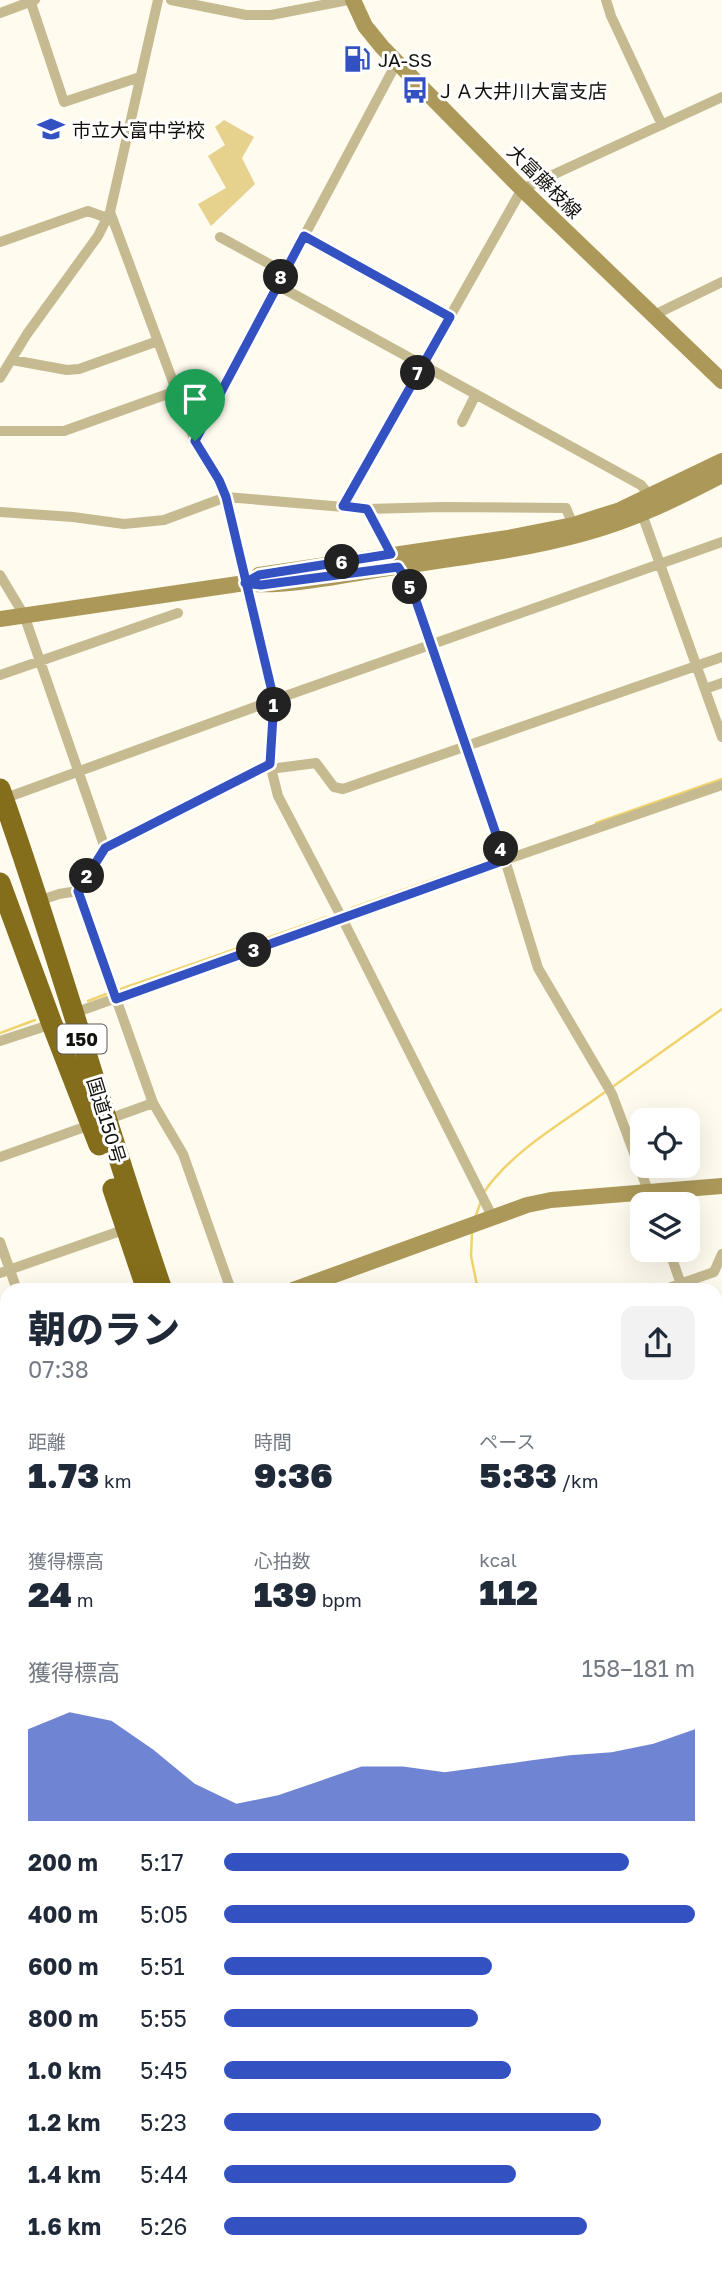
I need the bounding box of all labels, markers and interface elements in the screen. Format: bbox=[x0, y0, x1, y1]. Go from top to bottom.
fuel station icon: JA-SS bbox=[342, 44, 372, 74]
place label: JA-SS bbox=[378, 48, 432, 71]
bus stop icon: ＪＡ大井川大富支店 bbox=[400, 75, 430, 105]
place label: ＪＡ大井川大富支店 bbox=[436, 79, 607, 102]
school or university icon: 市立大富中学校 bbox=[36, 114, 66, 144]
place label: 市立大富中学校 bbox=[72, 118, 205, 141]
street label: 大富藤枝線 bbox=[503, 139, 587, 223]
pin: 8 bbox=[264, 260, 298, 294]
text: 8 bbox=[274, 265, 287, 288]
pin: 7 bbox=[400, 356, 436, 390]
text: 7 bbox=[412, 361, 423, 384]
pin bbox=[165, 369, 225, 441]
icon: arrive bbox=[176, 380, 214, 418]
pin: 6 bbox=[324, 544, 360, 580]
text: 6 bbox=[335, 550, 348, 573]
pin: 5 bbox=[392, 570, 428, 604]
text: 5 bbox=[404, 575, 415, 598]
pin: 1 bbox=[256, 688, 292, 722]
text: 1 bbox=[269, 693, 278, 716]
pin: 4 bbox=[484, 832, 518, 866]
text: 4 bbox=[495, 837, 506, 860]
pin: 2 bbox=[70, 858, 104, 894]
text: 2 bbox=[81, 864, 92, 887]
pin: 3 bbox=[236, 932, 272, 968]
text: 3 bbox=[248, 938, 259, 961]
road number: 150 bbox=[57, 1024, 106, 1054]
street label: 国道150号 bbox=[83, 1074, 131, 1166]
map controls bbox=[630, 1108, 700, 1262]
button: locate bbox=[630, 1108, 700, 1178]
button: layers bbox=[630, 1192, 700, 1262]
text: 朝のラン bbox=[28, 1306, 180, 1351]
button: share bbox=[621, 1306, 695, 1380]
text: 07:38 bbox=[28, 1355, 89, 1383]
text: 距離 bbox=[28, 1430, 66, 1453]
text: 時間 bbox=[254, 1430, 292, 1453]
text: ペース bbox=[479, 1430, 535, 1453]
text: 1.73 bbox=[28, 1454, 99, 1496]
text: 9:36 bbox=[254, 1454, 333, 1496]
text: 5:33 bbox=[479, 1454, 557, 1496]
text: km bbox=[99, 1469, 132, 1492]
text: /km bbox=[557, 1469, 598, 1492]
text: kcal bbox=[479, 1548, 517, 1571]
text: 獲得標高 bbox=[28, 1549, 104, 1572]
text: 心拍数 bbox=[254, 1549, 311, 1572]
text: 112 bbox=[479, 1571, 538, 1613]
text: 24 bbox=[28, 1573, 72, 1615]
text: 139 bbox=[254, 1573, 317, 1615]
text: m bbox=[72, 1588, 94, 1611]
text: bpm bbox=[317, 1588, 362, 1611]
text: 158–181 m bbox=[582, 1654, 695, 1682]
text: 獲得標高 bbox=[28, 1658, 120, 1686]
text: 200 m bbox=[28, 1848, 98, 1876]
text: 5:17 bbox=[140, 1848, 184, 1876]
text: 400 m bbox=[28, 1900, 98, 1928]
text: 5:05 bbox=[140, 1900, 188, 1928]
text: 600 m bbox=[28, 1952, 98, 1980]
text: 5:51 bbox=[140, 1952, 185, 1980]
text: 800 m bbox=[28, 2004, 99, 2032]
text: 5:55 bbox=[140, 2004, 187, 2032]
text: 1.0 km bbox=[28, 2056, 101, 2084]
text: 5:45 bbox=[140, 2056, 188, 2084]
text: 1.2 km bbox=[28, 2108, 100, 2136]
text: 5:23 bbox=[140, 2108, 187, 2136]
text: 1.4 km bbox=[28, 2160, 101, 2188]
text: 5:44 bbox=[140, 2160, 188, 2188]
text: 1.6 km bbox=[28, 2212, 101, 2240]
text: 5:26 bbox=[140, 2212, 188, 2240]

